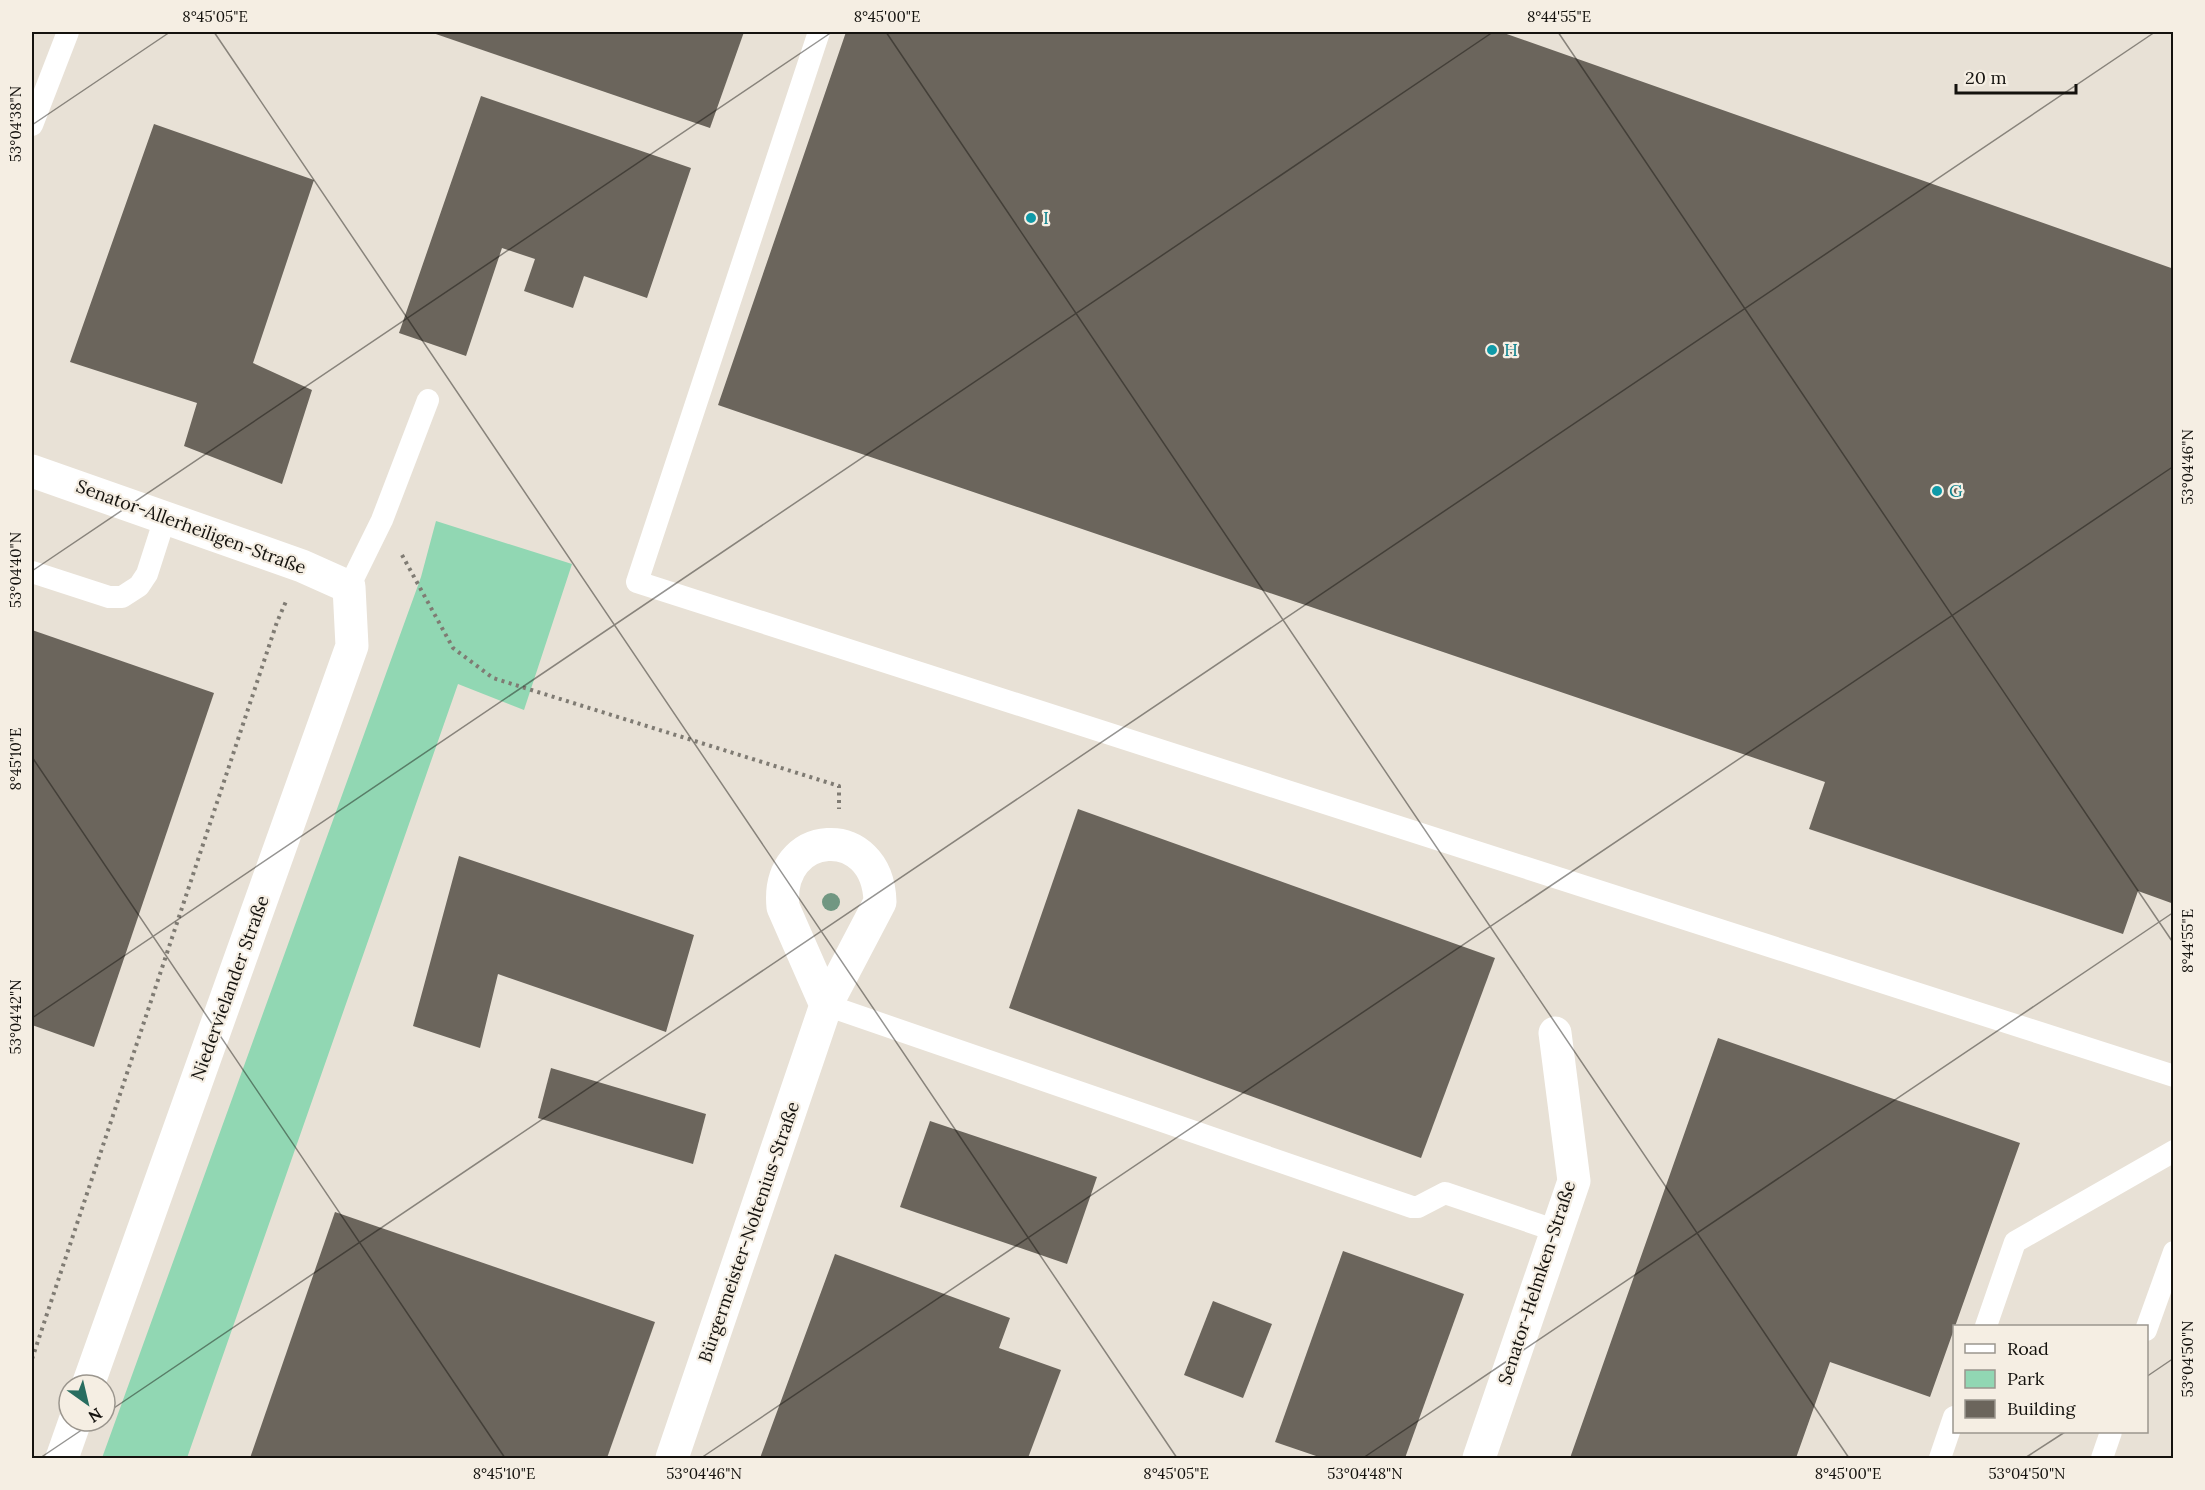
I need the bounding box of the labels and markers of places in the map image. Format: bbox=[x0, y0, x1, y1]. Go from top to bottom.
place label: I bbox=[1043, 206, 1049, 229]
marker: I bbox=[1024, 211, 1038, 225]
place label: H bbox=[1504, 338, 1518, 361]
marker: H bbox=[1485, 343, 1499, 357]
place label: G bbox=[1949, 479, 1963, 502]
marker: G bbox=[1930, 484, 1944, 498]

